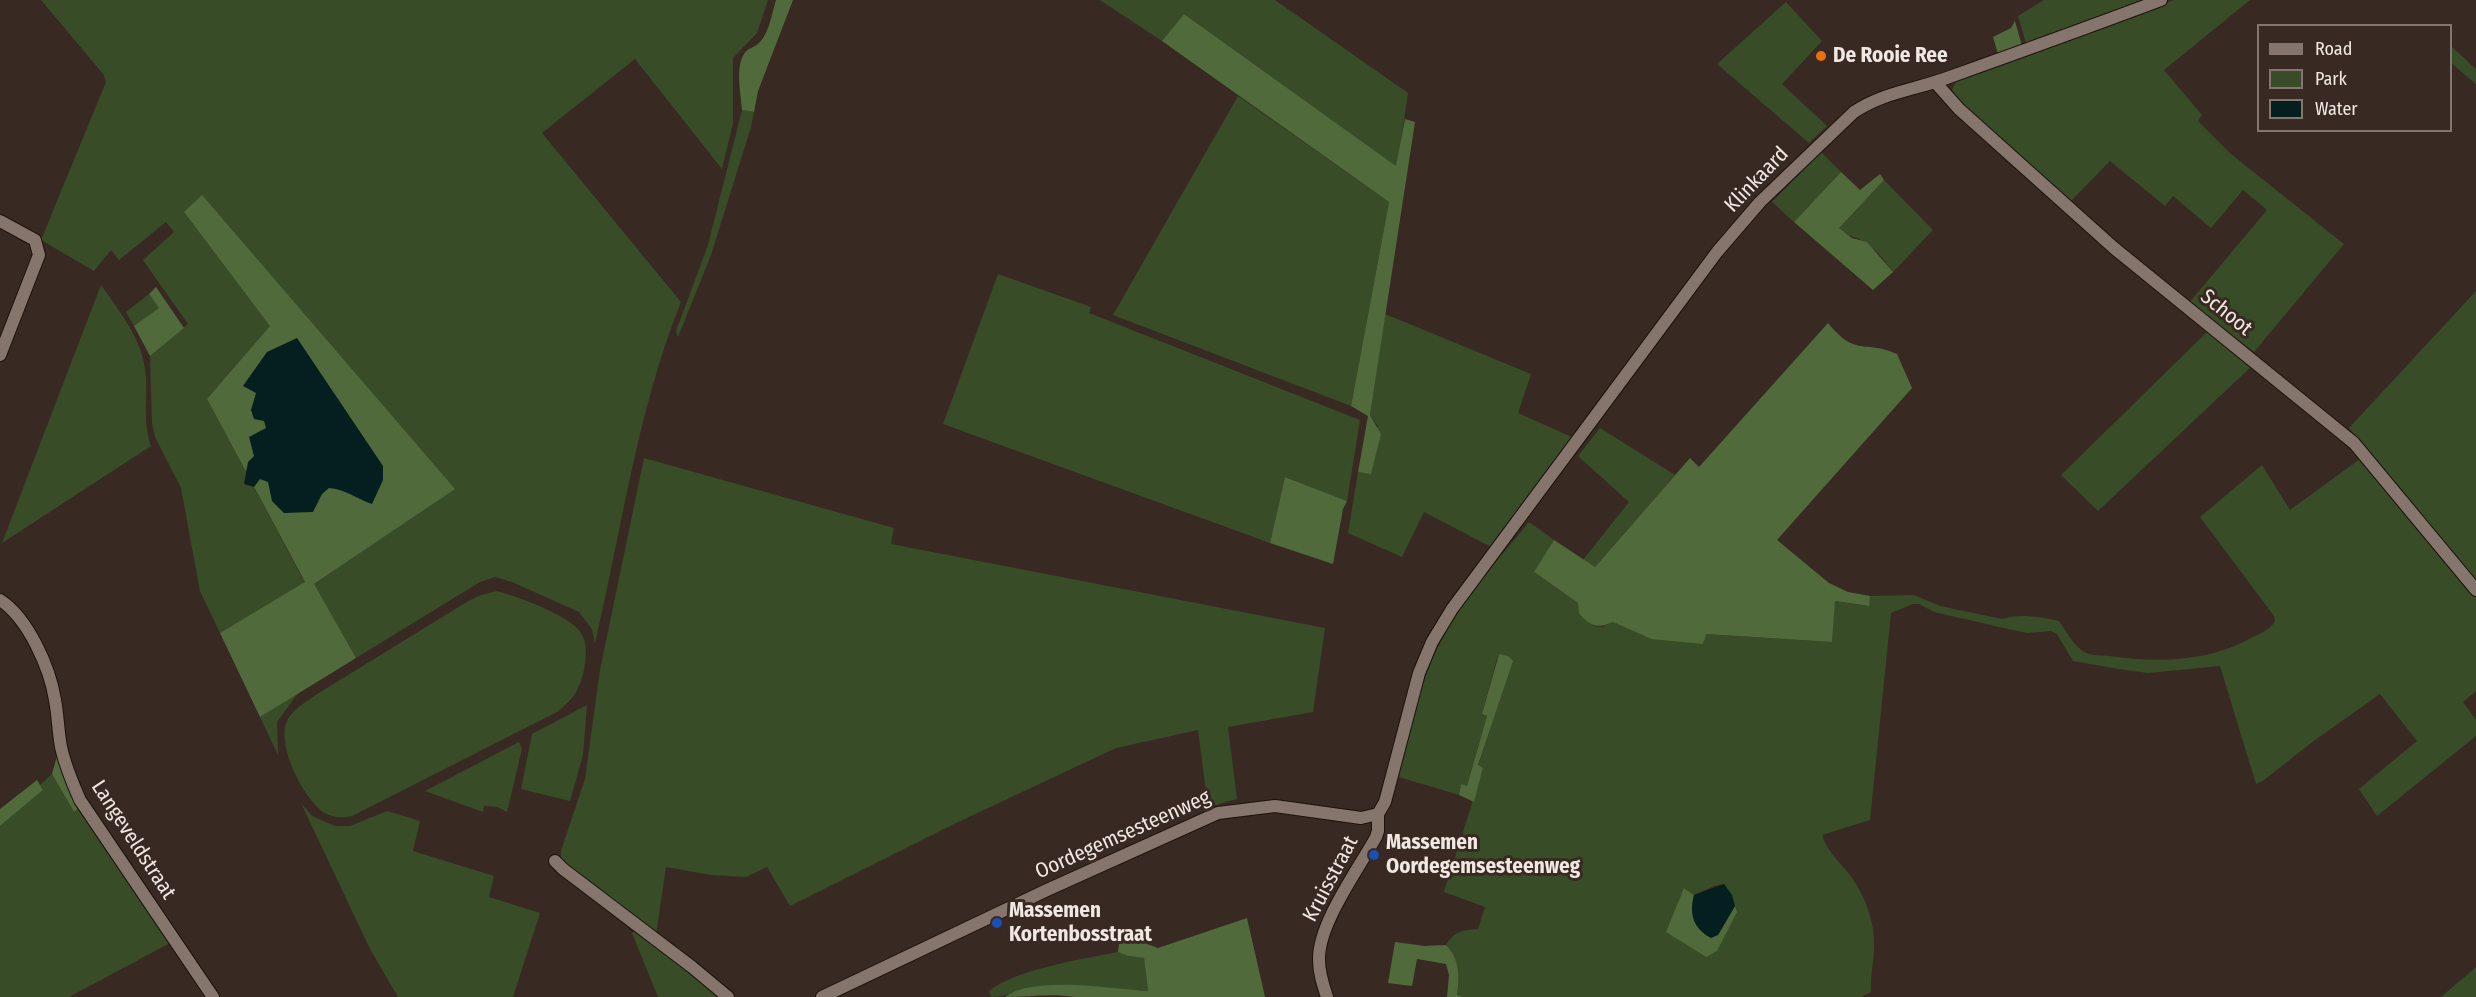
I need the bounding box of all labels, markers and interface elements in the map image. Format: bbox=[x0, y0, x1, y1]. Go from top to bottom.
legend bbox=[2257, 24, 2452, 132]
text: Road bbox=[2315, 38, 2352, 60]
place label: De Rooie Ree bbox=[1833, 43, 1948, 69]
marker: De Rooie Ree bbox=[1814, 49, 1828, 63]
text: Park bbox=[2315, 68, 2347, 90]
text: Water bbox=[2315, 98, 2358, 120]
street label: Klinkaard bbox=[1720, 142, 1794, 218]
street label: Schoot bbox=[2195, 285, 2257, 341]
street label: Langeveldstraat bbox=[85, 776, 181, 904]
street label: Oordegemsesteenweg bbox=[1031, 785, 1215, 885]
place label: Massemen Oordegemsesteenweg bbox=[1386, 830, 1580, 880]
street label: Kruisstraat bbox=[1298, 832, 1364, 926]
marker: Massemen Oordegemsesteenweg bbox=[1367, 848, 1381, 862]
place label: Massemen Kortenbosstraat bbox=[1009, 898, 1152, 948]
marker: Massemen Kortenbosstraat bbox=[990, 916, 1004, 930]

